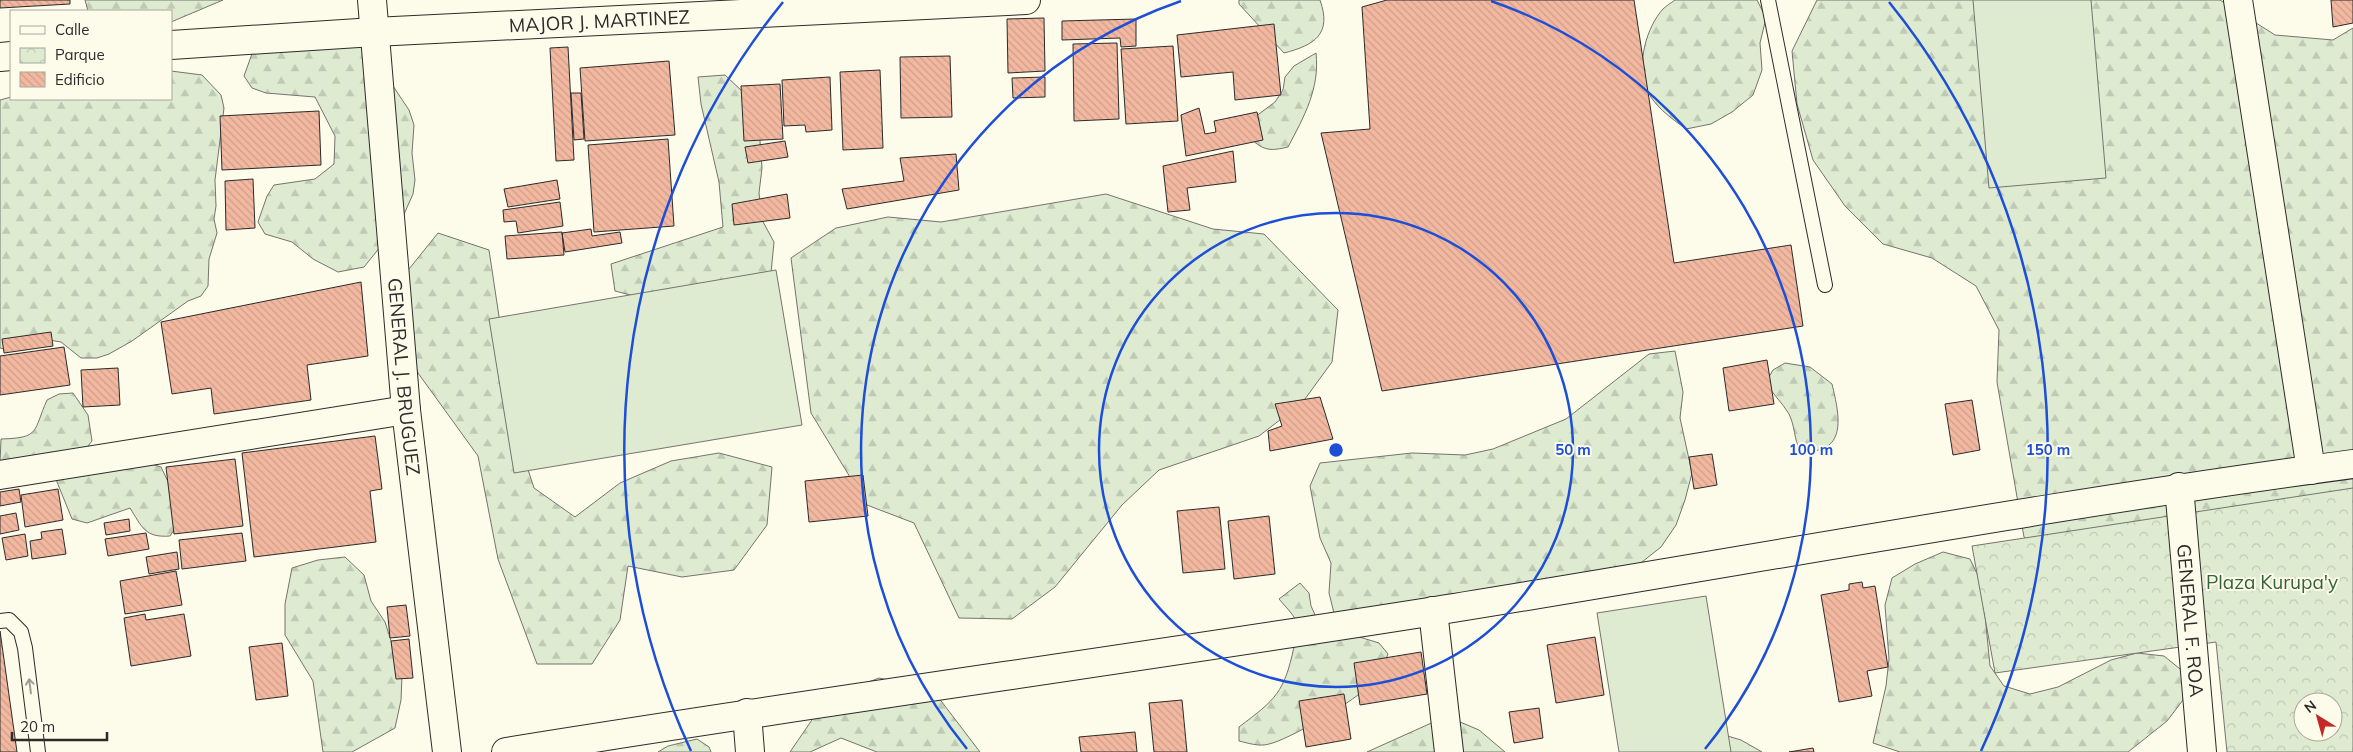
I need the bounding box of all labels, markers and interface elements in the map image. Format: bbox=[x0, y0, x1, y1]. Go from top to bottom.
street label: MAJOR J. MARTINEZ bbox=[508, 5, 690, 37]
legend bbox=[10, 10, 172, 100]
text: Calle bbox=[55, 20, 89, 39]
text: Parque bbox=[55, 45, 105, 64]
text: Edificio bbox=[55, 70, 105, 89]
street label: GENERAL J. BRUGUEZ bbox=[383, 277, 426, 477]
text: 50 m bbox=[1555, 440, 1591, 459]
text: 100 m bbox=[1789, 440, 1833, 459]
text: 150 m bbox=[2026, 440, 2070, 459]
centre of rings bbox=[1327, 441, 1345, 459]
street label: GENERAL F. ROA bbox=[2172, 543, 2209, 698]
park label: Plaza Kurupa'y bbox=[2206, 570, 2338, 594]
one-way arrow bbox=[25, 679, 35, 695]
north arrow bbox=[2293, 692, 2343, 742]
text: N bbox=[2301, 696, 2320, 717]
scale bar bbox=[12, 710, 108, 742]
text: 20 m bbox=[20, 717, 55, 736]

